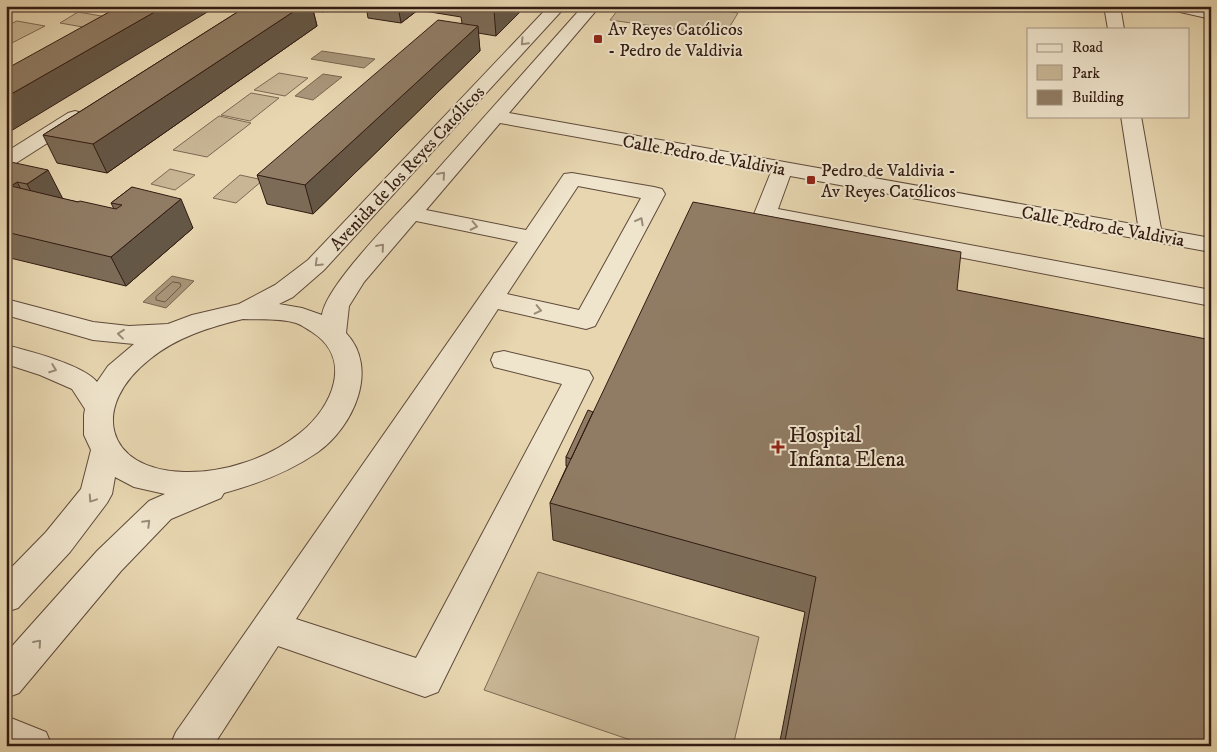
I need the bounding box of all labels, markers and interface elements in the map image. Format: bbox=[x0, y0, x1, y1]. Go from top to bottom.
place label: Av Reyes Católicos - Pedro de Valdivia bbox=[608, 19, 743, 62]
legend bbox=[1027, 28, 1190, 118]
marker: Av Reyes Católicos - Pedro de Valdivia bbox=[592, 33, 604, 45]
one-way arrow bbox=[521, 36, 530, 45]
text: Road bbox=[1072, 38, 1104, 57]
text: Park bbox=[1072, 64, 1101, 83]
street label: Avenida de los Reyes Católicos bbox=[326, 82, 490, 256]
text: Building bbox=[1072, 88, 1124, 107]
street label: Calle Pedro de Valdivia bbox=[621, 131, 787, 181]
place label: Pedro de Valdivia - Av Reyes Católicos bbox=[821, 160, 956, 203]
one-way arrow bbox=[437, 172, 446, 181]
marker: Pedro de Valdivia - Av Reyes Católicos bbox=[805, 174, 817, 186]
street label: Calle Pedro de Valdivia bbox=[1020, 202, 1186, 252]
one-way arrow bbox=[634, 217, 644, 226]
one-way arrow bbox=[470, 221, 479, 231]
one-way arrow bbox=[375, 243, 384, 252]
one-way arrow bbox=[315, 257, 324, 266]
one-way arrow bbox=[534, 304, 543, 315]
one-way arrow bbox=[117, 329, 125, 340]
one-way arrow bbox=[48, 363, 57, 373]
place label: Hospital Infanta Elena bbox=[789, 423, 905, 473]
marker: Hospital Infanta Elena bbox=[771, 440, 785, 454]
one-way arrow bbox=[89, 493, 98, 502]
one-way arrow bbox=[141, 520, 150, 529]
one-way arrow bbox=[32, 640, 41, 649]

